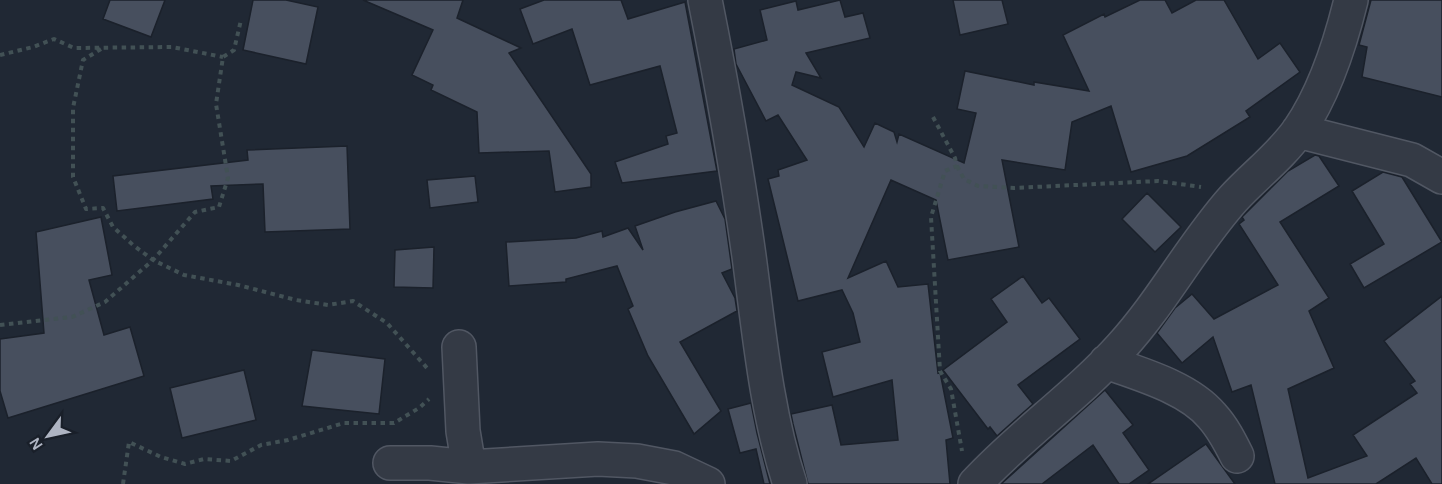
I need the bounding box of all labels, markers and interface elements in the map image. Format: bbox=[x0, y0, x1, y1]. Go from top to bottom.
north arrow bbox=[18, 406, 78, 466]
text: N bbox=[25, 434, 47, 454]

